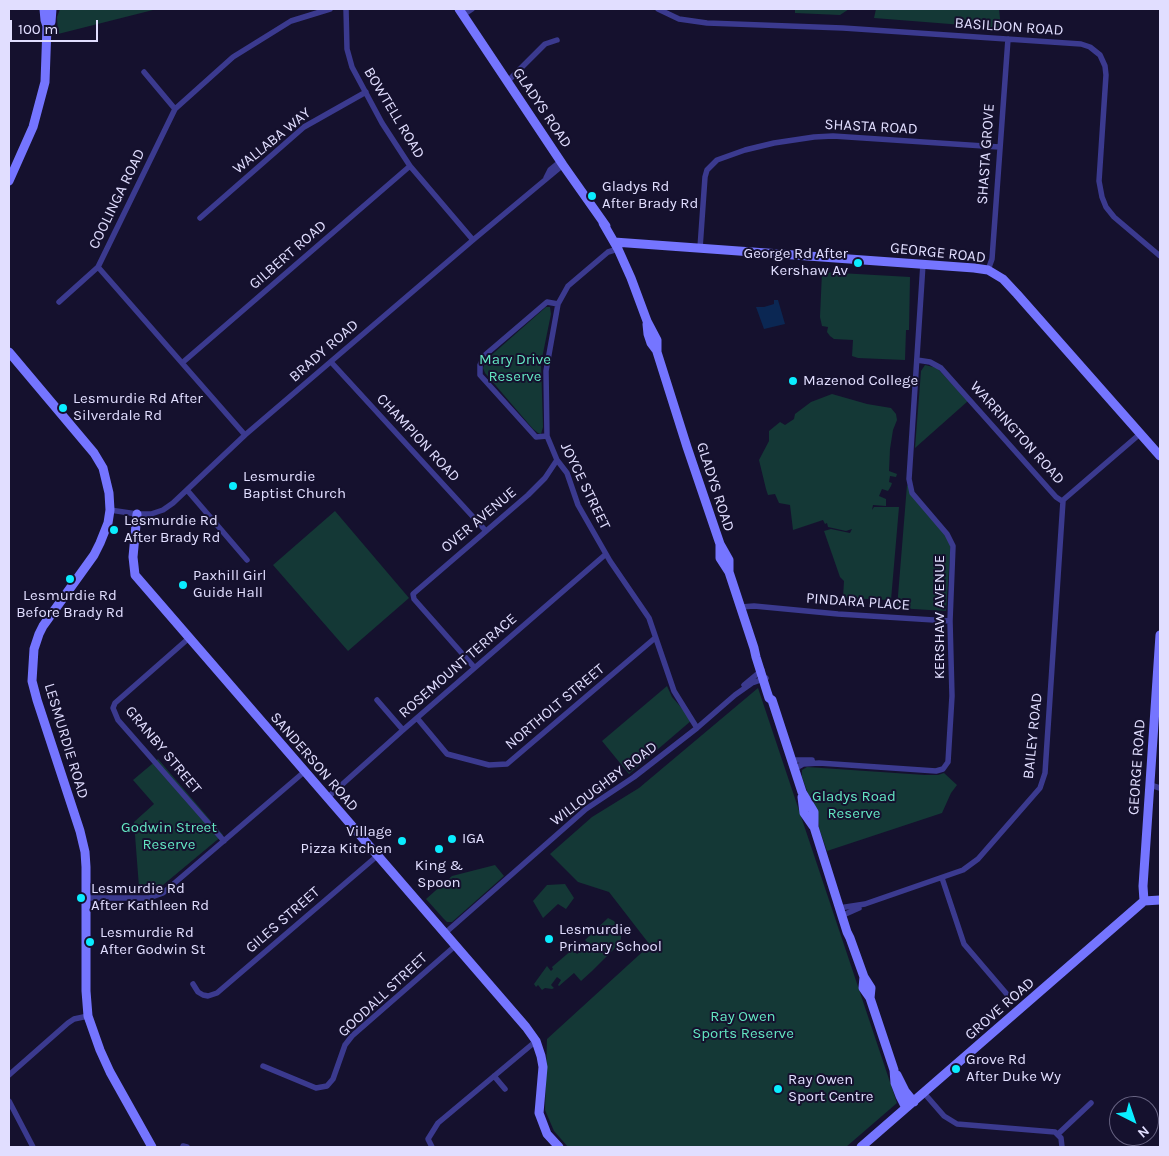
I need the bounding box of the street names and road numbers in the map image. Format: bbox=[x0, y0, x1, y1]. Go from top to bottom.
street label: BASILDON ROAD bbox=[954, 14, 1064, 40]
street label: BOWTELL ROAD bbox=[360, 64, 428, 162]
street label: GLADYS ROAD bbox=[509, 65, 575, 151]
street label: SHASTA GROVE bbox=[973, 103, 999, 205]
street label: WALLABA WAY bbox=[229, 104, 315, 178]
street label: SHASTA ROAD bbox=[824, 116, 918, 138]
street label: COOLINGA ROAD bbox=[85, 146, 149, 252]
street label: GILBERT ROAD bbox=[246, 217, 330, 293]
street label: GEORGE ROAD bbox=[889, 239, 987, 267]
street label: BRADY ROAD bbox=[286, 316, 362, 386]
street label: WARRINGTON ROAD bbox=[966, 378, 1068, 488]
street label: CHAMPION ROAD bbox=[373, 390, 463, 486]
street label: JOYCE STREET bbox=[556, 439, 614, 533]
street label: GLADYS ROAD bbox=[692, 440, 738, 534]
street label: OVER AVENUE bbox=[438, 483, 520, 557]
street label: KERSHAW AVENUE bbox=[931, 555, 949, 679]
street label: PINDARA PLACE bbox=[805, 589, 911, 615]
street label: ROSEMOUNT TERRACE bbox=[395, 610, 521, 722]
street label: NORTHOLT STREET bbox=[502, 660, 608, 754]
street label: LESMURDIE ROAD bbox=[40, 681, 92, 801]
street label: BAILEY ROAD bbox=[1020, 692, 1046, 780]
street label: GRANBY STREET bbox=[121, 702, 205, 798]
street label: SANDERSON ROAD bbox=[266, 709, 362, 815]
street label: GEORGE ROAD bbox=[1125, 718, 1149, 816]
street label: WILLOUGHBY ROAD bbox=[547, 738, 661, 830]
street label: GILES STREET bbox=[242, 883, 324, 957]
street label: GOODALL STREET bbox=[335, 949, 431, 1041]
street label: GROVE ROAD bbox=[962, 974, 1038, 1044]

